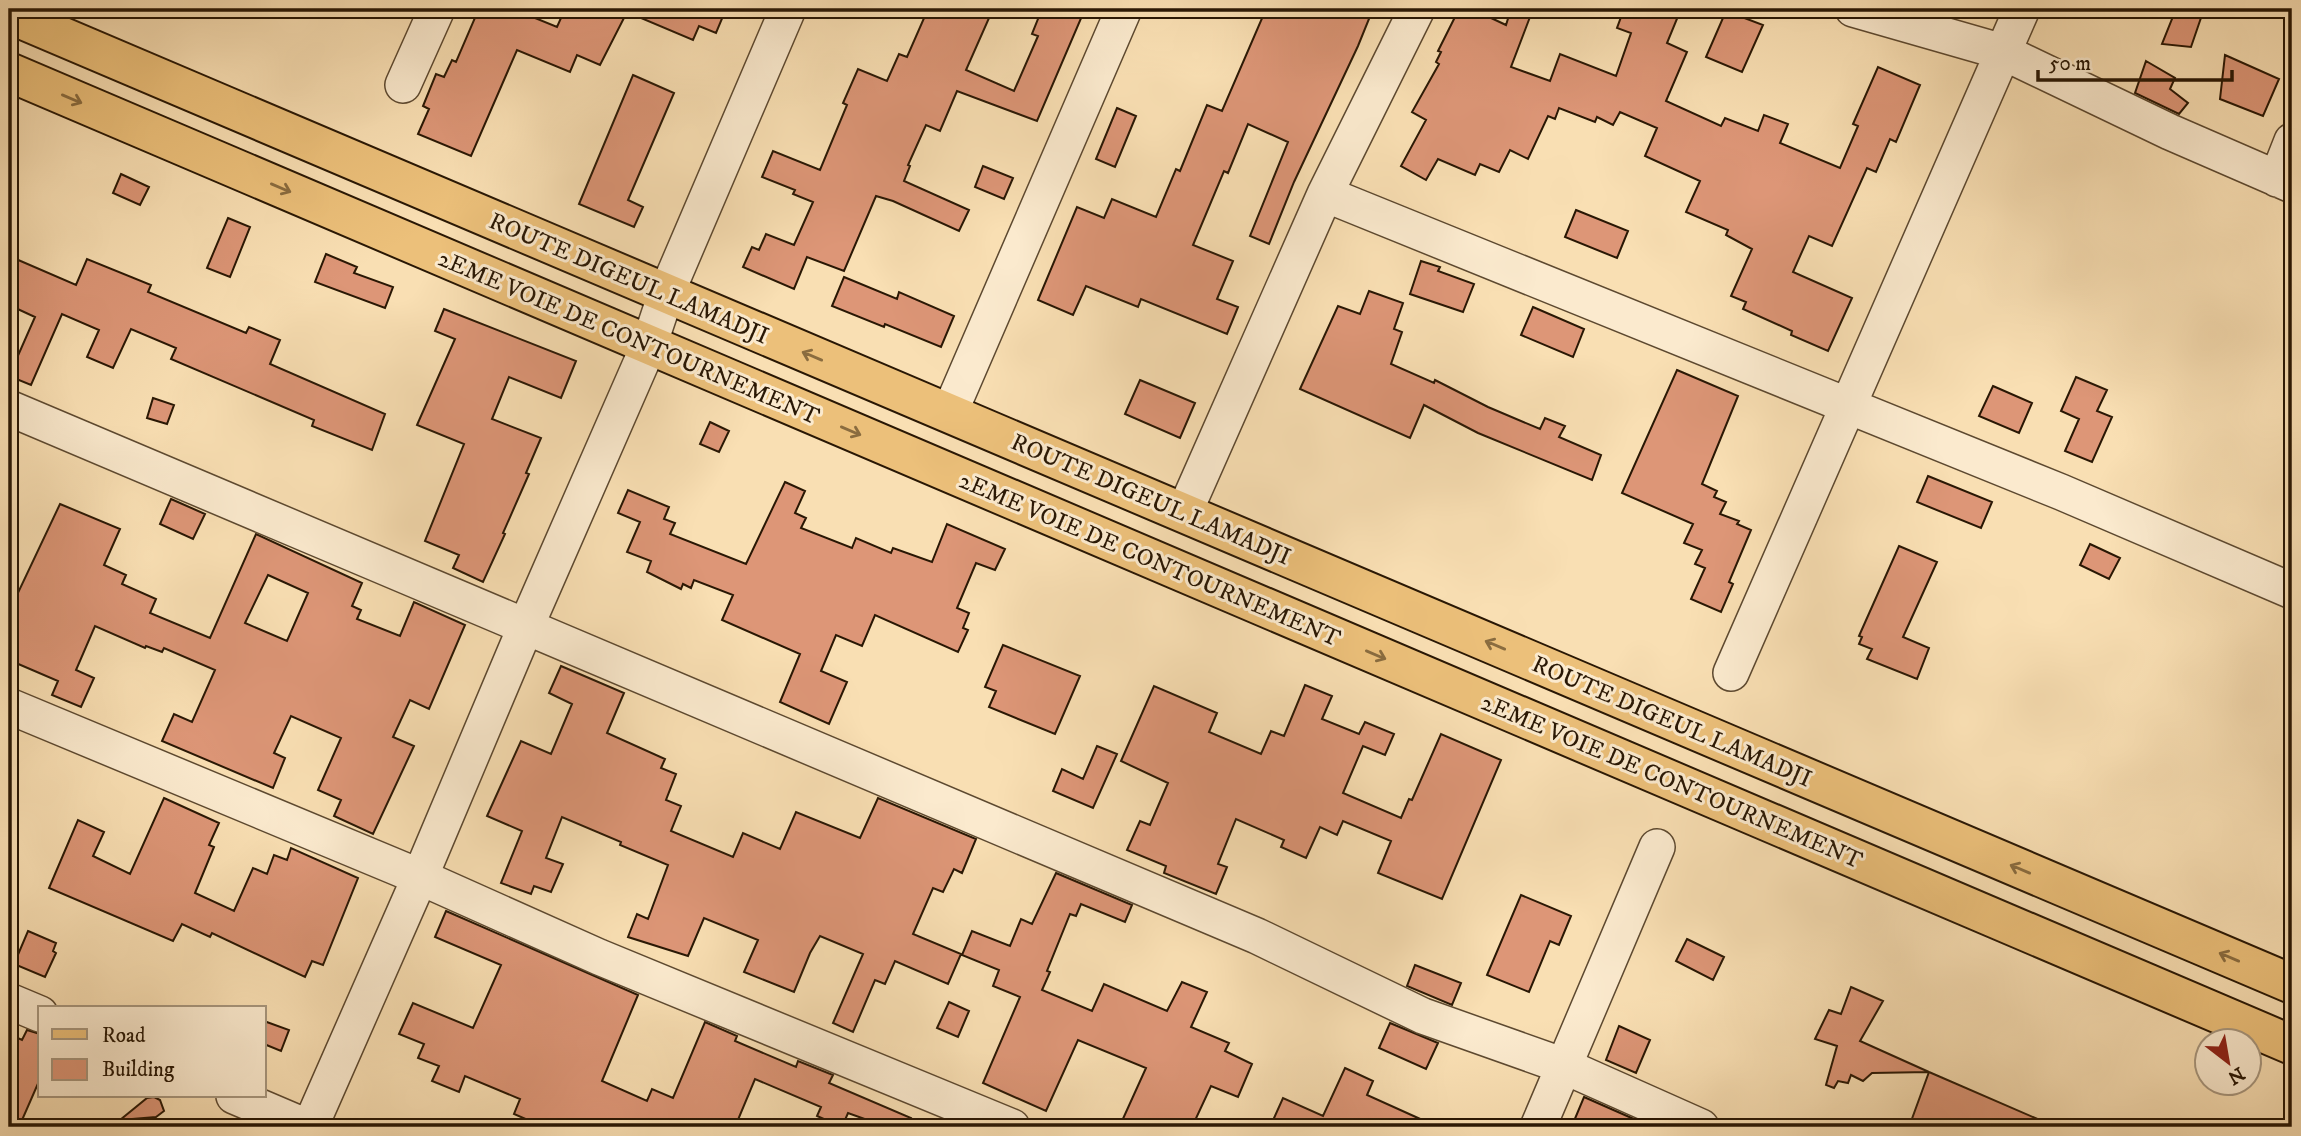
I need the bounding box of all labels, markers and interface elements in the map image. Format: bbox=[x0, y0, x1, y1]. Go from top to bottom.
scale bar bbox=[2038, 38, 2233, 82]
text: 50 m bbox=[2049, 51, 2091, 77]
one-way arrow bbox=[60, 93, 82, 106]
one-way arrow bbox=[270, 183, 291, 196]
street label: ROUTE DIGEUL LAMADJI bbox=[484, 206, 773, 352]
street label: 2EME VOIE DE CONTOURNEMENT bbox=[433, 244, 824, 432]
one-way arrow bbox=[802, 348, 823, 361]
one-way arrow bbox=[839, 425, 861, 438]
street label: ROUTE DIGEUL LAMADJI bbox=[1006, 427, 1295, 573]
street label: 2EME VOIE DE CONTOURNEMENT bbox=[954, 466, 1345, 654]
one-way arrow bbox=[1485, 638, 1506, 651]
one-way arrow bbox=[1364, 649, 1386, 662]
street label: ROUTE DIGEUL LAMADJI bbox=[1527, 649, 1816, 795]
street label: 2EME VOIE DE CONTOURNEMENT bbox=[1476, 688, 1867, 876]
one-way arrow bbox=[2010, 861, 2031, 874]
one-way arrow bbox=[2219, 950, 2241, 963]
legend bbox=[38, 1006, 266, 1098]
text: Road bbox=[102, 1023, 146, 1049]
north arrow bbox=[2192, 1028, 2262, 1098]
text: Building bbox=[102, 1057, 175, 1083]
text: N bbox=[2223, 1061, 2249, 1089]

